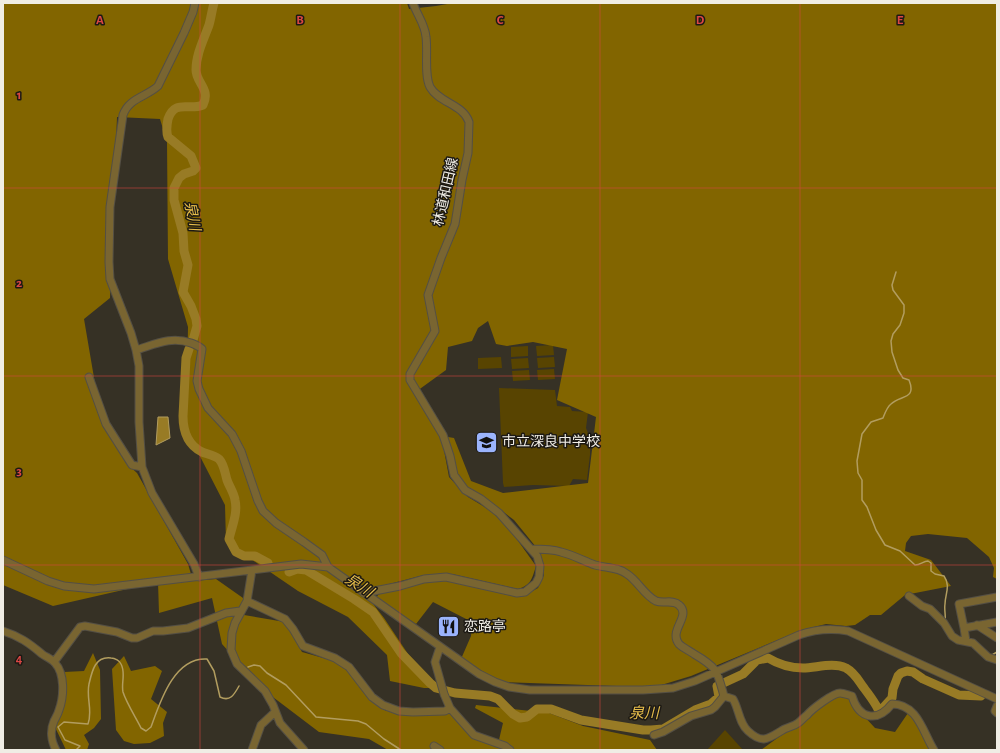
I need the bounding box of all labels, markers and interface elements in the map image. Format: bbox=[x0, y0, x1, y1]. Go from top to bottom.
text: A bbox=[96, 14, 104, 27]
text: B bbox=[296, 14, 304, 27]
text: C bbox=[497, 14, 504, 27]
text: D bbox=[696, 14, 705, 27]
text: E bbox=[897, 14, 904, 27]
text: 1 bbox=[17, 89, 21, 102]
street label: 林道和田線 bbox=[430, 156, 461, 228]
water label: 泉川 bbox=[182, 200, 204, 234]
text: 2 bbox=[16, 277, 22, 290]
school or university icon: 市立深良中学校 bbox=[473, 429, 499, 455]
place label: 市立深良中学校 bbox=[502, 434, 600, 449]
text: 3 bbox=[16, 465, 22, 478]
water label: 泉川 bbox=[342, 571, 378, 601]
restaurant icon: 恋路亭 bbox=[436, 614, 462, 640]
place label: 恋路亭 bbox=[464, 619, 506, 634]
text: 4 bbox=[16, 653, 23, 666]
water label: 泉川 bbox=[629, 705, 661, 721]

